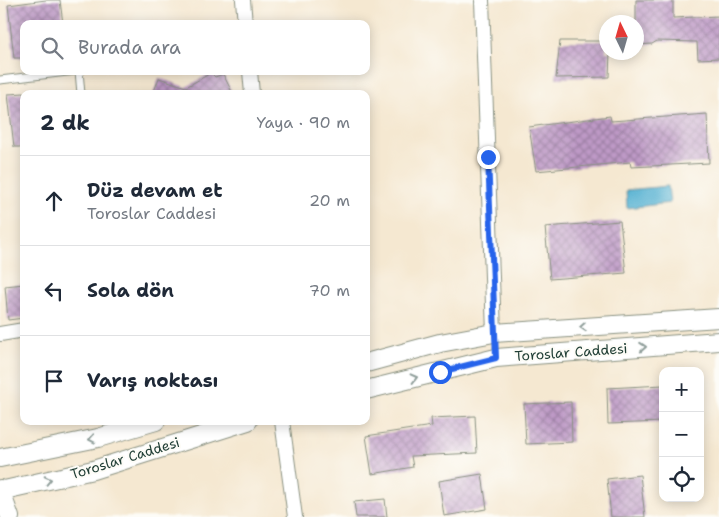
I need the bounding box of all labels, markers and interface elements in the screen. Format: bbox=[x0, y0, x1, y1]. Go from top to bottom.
north arrow bbox=[599, 15, 644, 60]
search box bbox=[20, 20, 370, 75]
icon: search bbox=[38, 34, 66, 62]
text: Burada ara bbox=[78, 35, 181, 60]
text: 2 dk bbox=[40, 109, 90, 137]
text: Yaya · 90 m bbox=[257, 112, 350, 133]
route end bbox=[477, 146, 500, 169]
text: Düz devam et bbox=[87, 178, 223, 203]
icon: ahead bbox=[40, 187, 68, 215]
text: 20 m bbox=[309, 190, 350, 211]
text: Toroslar Caddesi bbox=[87, 203, 216, 224]
icon: left bbox=[40, 277, 68, 305]
text: Sola dön bbox=[87, 278, 174, 303]
text: 70 m bbox=[309, 280, 350, 301]
one-way arrow bbox=[579, 321, 587, 332]
street label: Toroslar Caddesi bbox=[514, 339, 628, 365]
one-way arrow bbox=[639, 342, 647, 353]
route start bbox=[429, 361, 452, 384]
icon: arrive bbox=[40, 367, 68, 395]
map controls bbox=[659, 367, 704, 502]
button: + bbox=[659, 367, 704, 412]
text: Varış noktası bbox=[87, 368, 218, 393]
one-way arrow bbox=[409, 373, 418, 384]
button: − bbox=[659, 412, 704, 457]
street label: Toroslar Caddesi bbox=[68, 433, 182, 483]
one-way arrow bbox=[88, 433, 97, 443]
button: locate bbox=[659, 457, 704, 502]
one-way arrow bbox=[44, 475, 53, 486]

